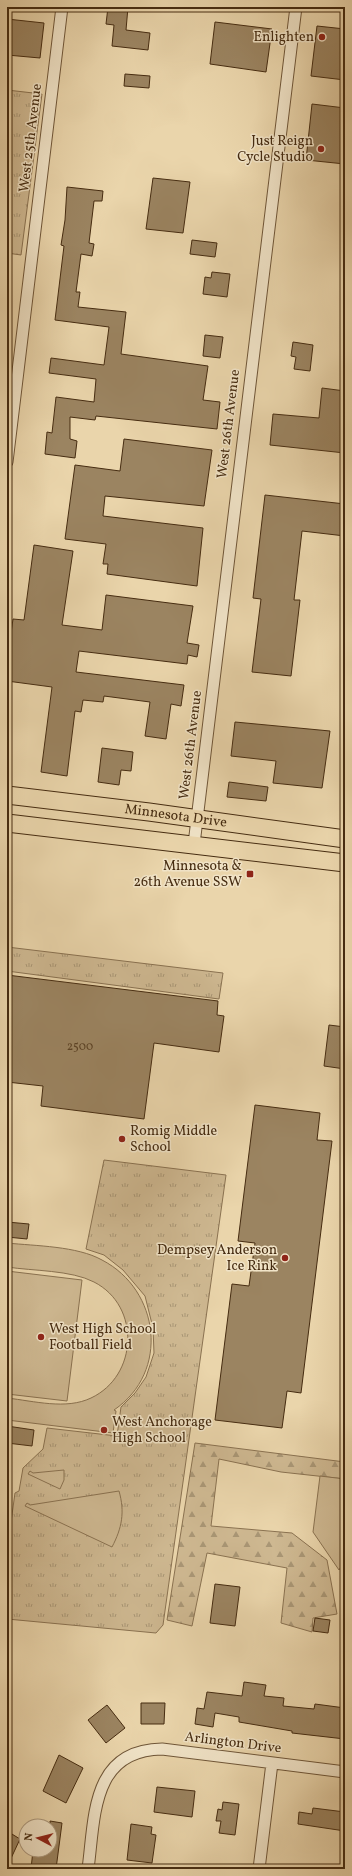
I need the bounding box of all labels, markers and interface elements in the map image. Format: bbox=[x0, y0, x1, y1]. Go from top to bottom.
place label: Enlighten bbox=[254, 28, 314, 47]
marker: Enlighten bbox=[317, 32, 327, 42]
street label: West 25th Avenue bbox=[15, 82, 47, 193]
place label: Just Reign Cycle Studio bbox=[237, 132, 313, 167]
marker: Just Reign Cycle Studio bbox=[316, 144, 326, 154]
street label: West 26th Avenue bbox=[213, 368, 245, 480]
street label: West 26th Avenue bbox=[175, 689, 207, 801]
street label: Minnesota Drive bbox=[124, 800, 228, 832]
place label: Minnesota & 26th Avenue SSW bbox=[134, 857, 242, 892]
marker: Minnesota & 26th Avenue SSW bbox=[245, 869, 255, 879]
house number: 2500 bbox=[67, 1039, 93, 1055]
place label: Romig Middle School bbox=[130, 1122, 218, 1157]
marker: Romig Middle School bbox=[117, 1134, 127, 1144]
place label: Dempsey Anderson Ice Rink bbox=[157, 1241, 277, 1276]
marker: Dempsey Anderson Ice Rink bbox=[280, 1253, 290, 1263]
place label: West High School Football Field bbox=[49, 1320, 156, 1355]
marker: West High School Football Field bbox=[36, 1332, 46, 1342]
place label: West Anchorage High School bbox=[112, 1413, 212, 1448]
marker: West Anchorage High School bbox=[99, 1425, 109, 1435]
street label: Arlington Drive bbox=[184, 1728, 283, 1758]
north arrow bbox=[18, 1818, 58, 1858]
text: N bbox=[22, 1832, 37, 1842]

